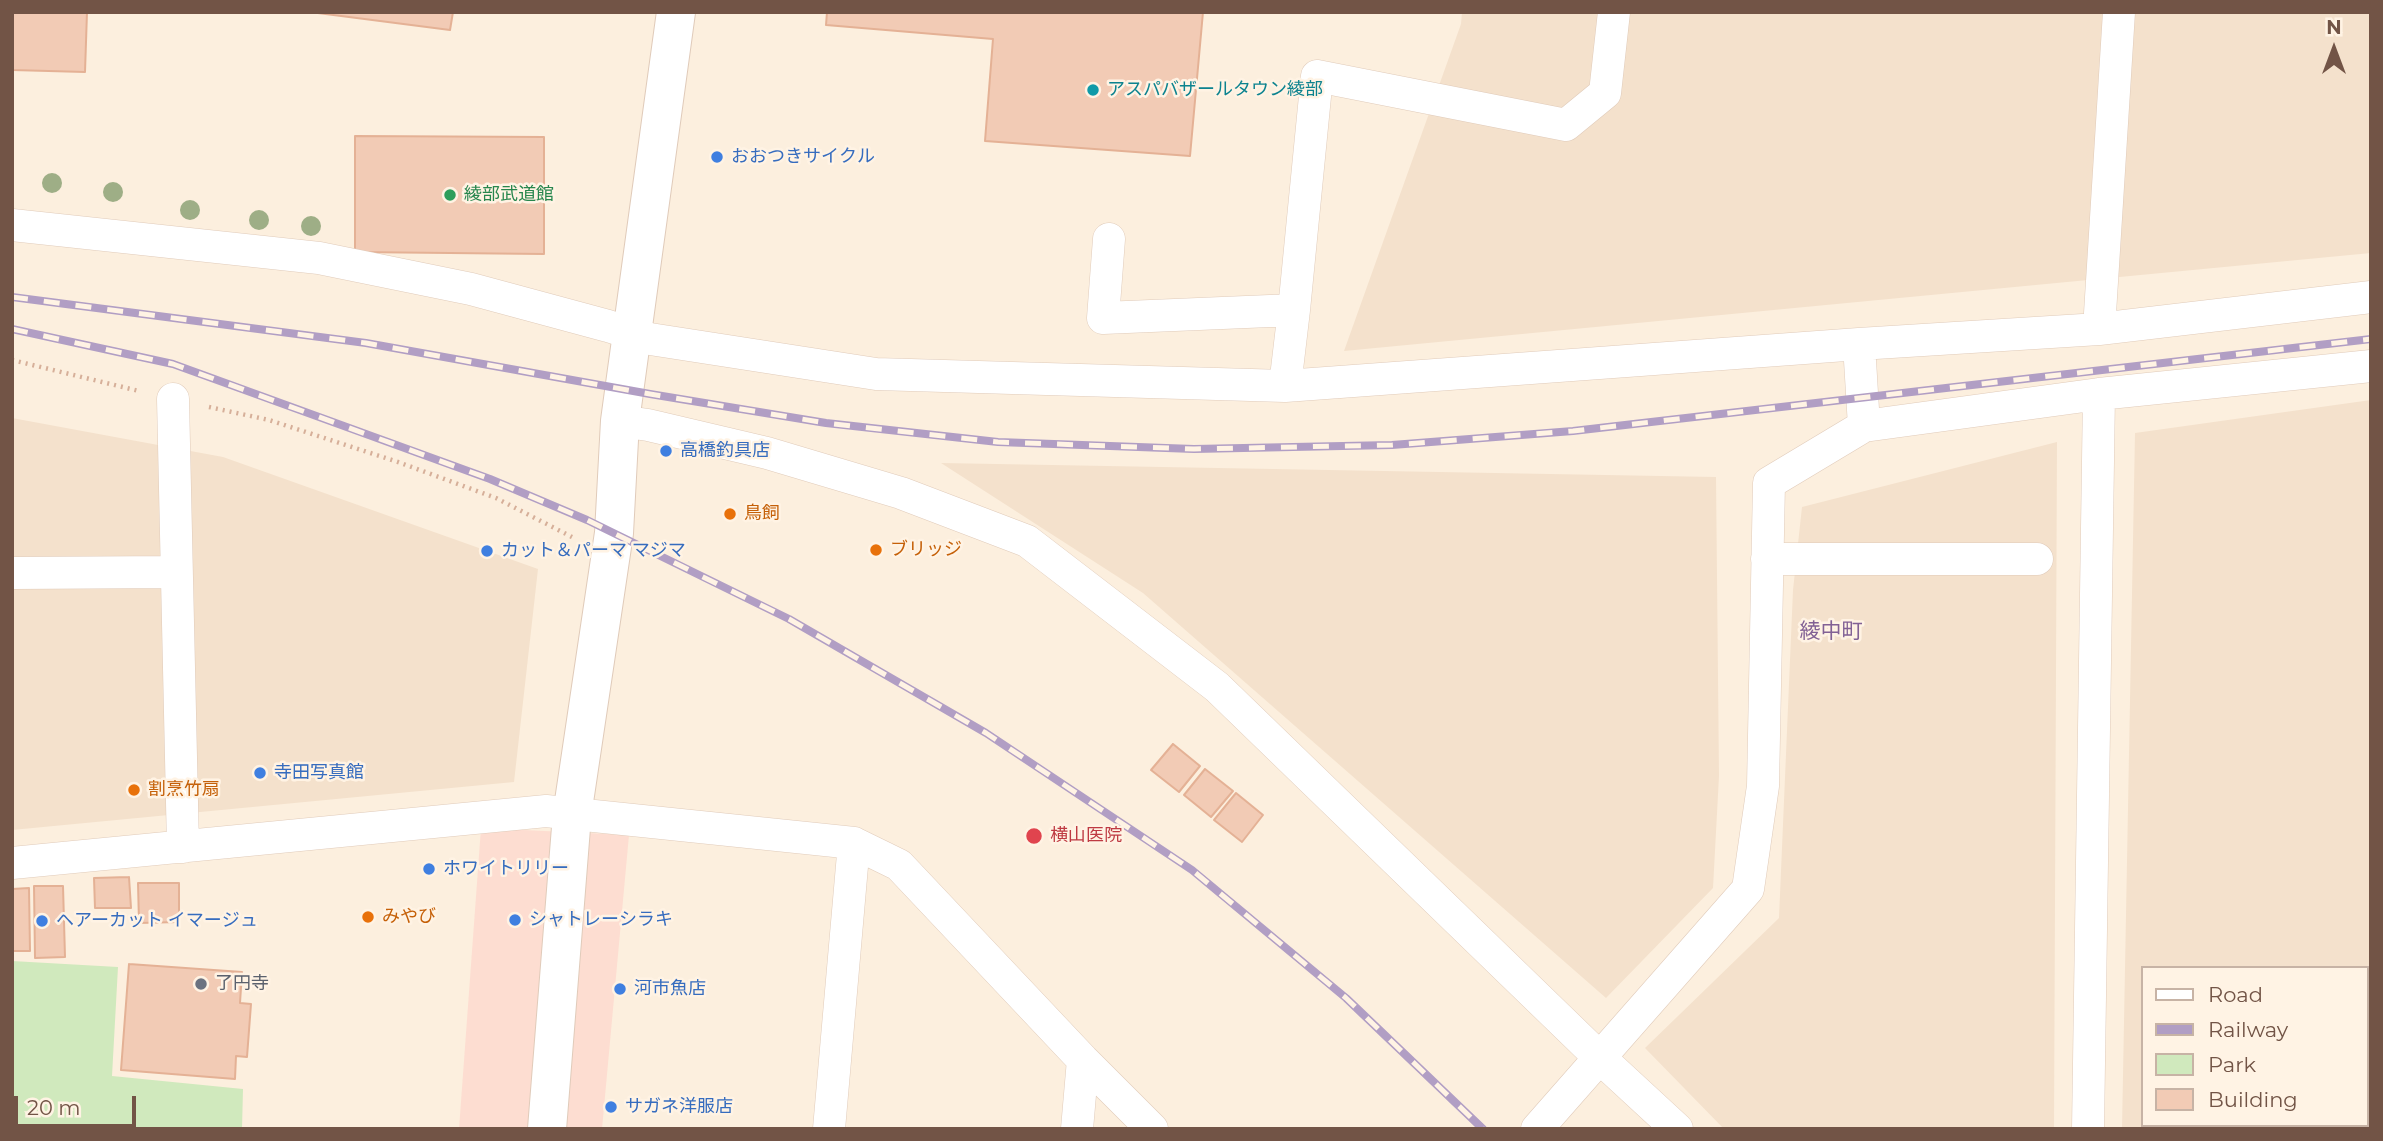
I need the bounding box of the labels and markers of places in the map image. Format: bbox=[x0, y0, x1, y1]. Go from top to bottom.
place label: アスパバザールタウン綾部 bbox=[1107, 79, 1323, 101]
marker: アスパバザールタウン綾部 bbox=[1085, 82, 1101, 98]
place label: おおつきサイクル bbox=[731, 146, 875, 168]
marker: おおつきサイクル bbox=[709, 149, 725, 165]
place label: 綾部武道館 bbox=[464, 184, 554, 206]
marker: 綾部武道館 bbox=[442, 187, 458, 203]
place label: 高橋釣具店 bbox=[680, 440, 770, 462]
marker: 高橋釣具店 bbox=[658, 443, 674, 459]
place label: 鳥飼 bbox=[744, 503, 780, 525]
marker: 鳥飼 bbox=[722, 506, 738, 522]
place label: ブリッジ bbox=[890, 539, 962, 561]
place label: カット＆パーマ マジマ bbox=[501, 540, 686, 562]
marker: ブリッジ bbox=[868, 542, 884, 558]
marker: カット＆パーマ マジマ bbox=[479, 543, 495, 559]
place label: 寺田写真館 bbox=[274, 762, 364, 784]
marker: 寺田写真館 bbox=[252, 765, 268, 781]
place label: 割烹竹扇 bbox=[148, 779, 220, 801]
marker: 割烹竹扇 bbox=[126, 782, 142, 798]
place label: 横山医院 bbox=[1050, 825, 1122, 847]
marker: 横山医院 bbox=[1024, 826, 1044, 846]
place label: ホワイトリリー bbox=[443, 858, 569, 880]
marker: ホワイトリリー bbox=[421, 861, 437, 877]
place label: みやび bbox=[382, 906, 436, 928]
marker: みやび bbox=[360, 909, 376, 925]
place label: シャトレーシラキ bbox=[529, 909, 673, 931]
place label: ヘアーカット イマージュ bbox=[56, 910, 258, 932]
marker: シャトレーシラキ bbox=[507, 912, 523, 928]
marker: ヘアーカット イマージュ bbox=[34, 913, 50, 929]
place label: 了円寺 bbox=[215, 973, 269, 995]
marker: 了円寺 bbox=[193, 976, 209, 992]
place label: 河市魚店 bbox=[634, 978, 706, 1000]
marker: 河市魚店 bbox=[612, 981, 628, 997]
place label: サガネ洋服店 bbox=[625, 1096, 733, 1118]
marker: サガネ洋服店 bbox=[603, 1099, 619, 1115]

